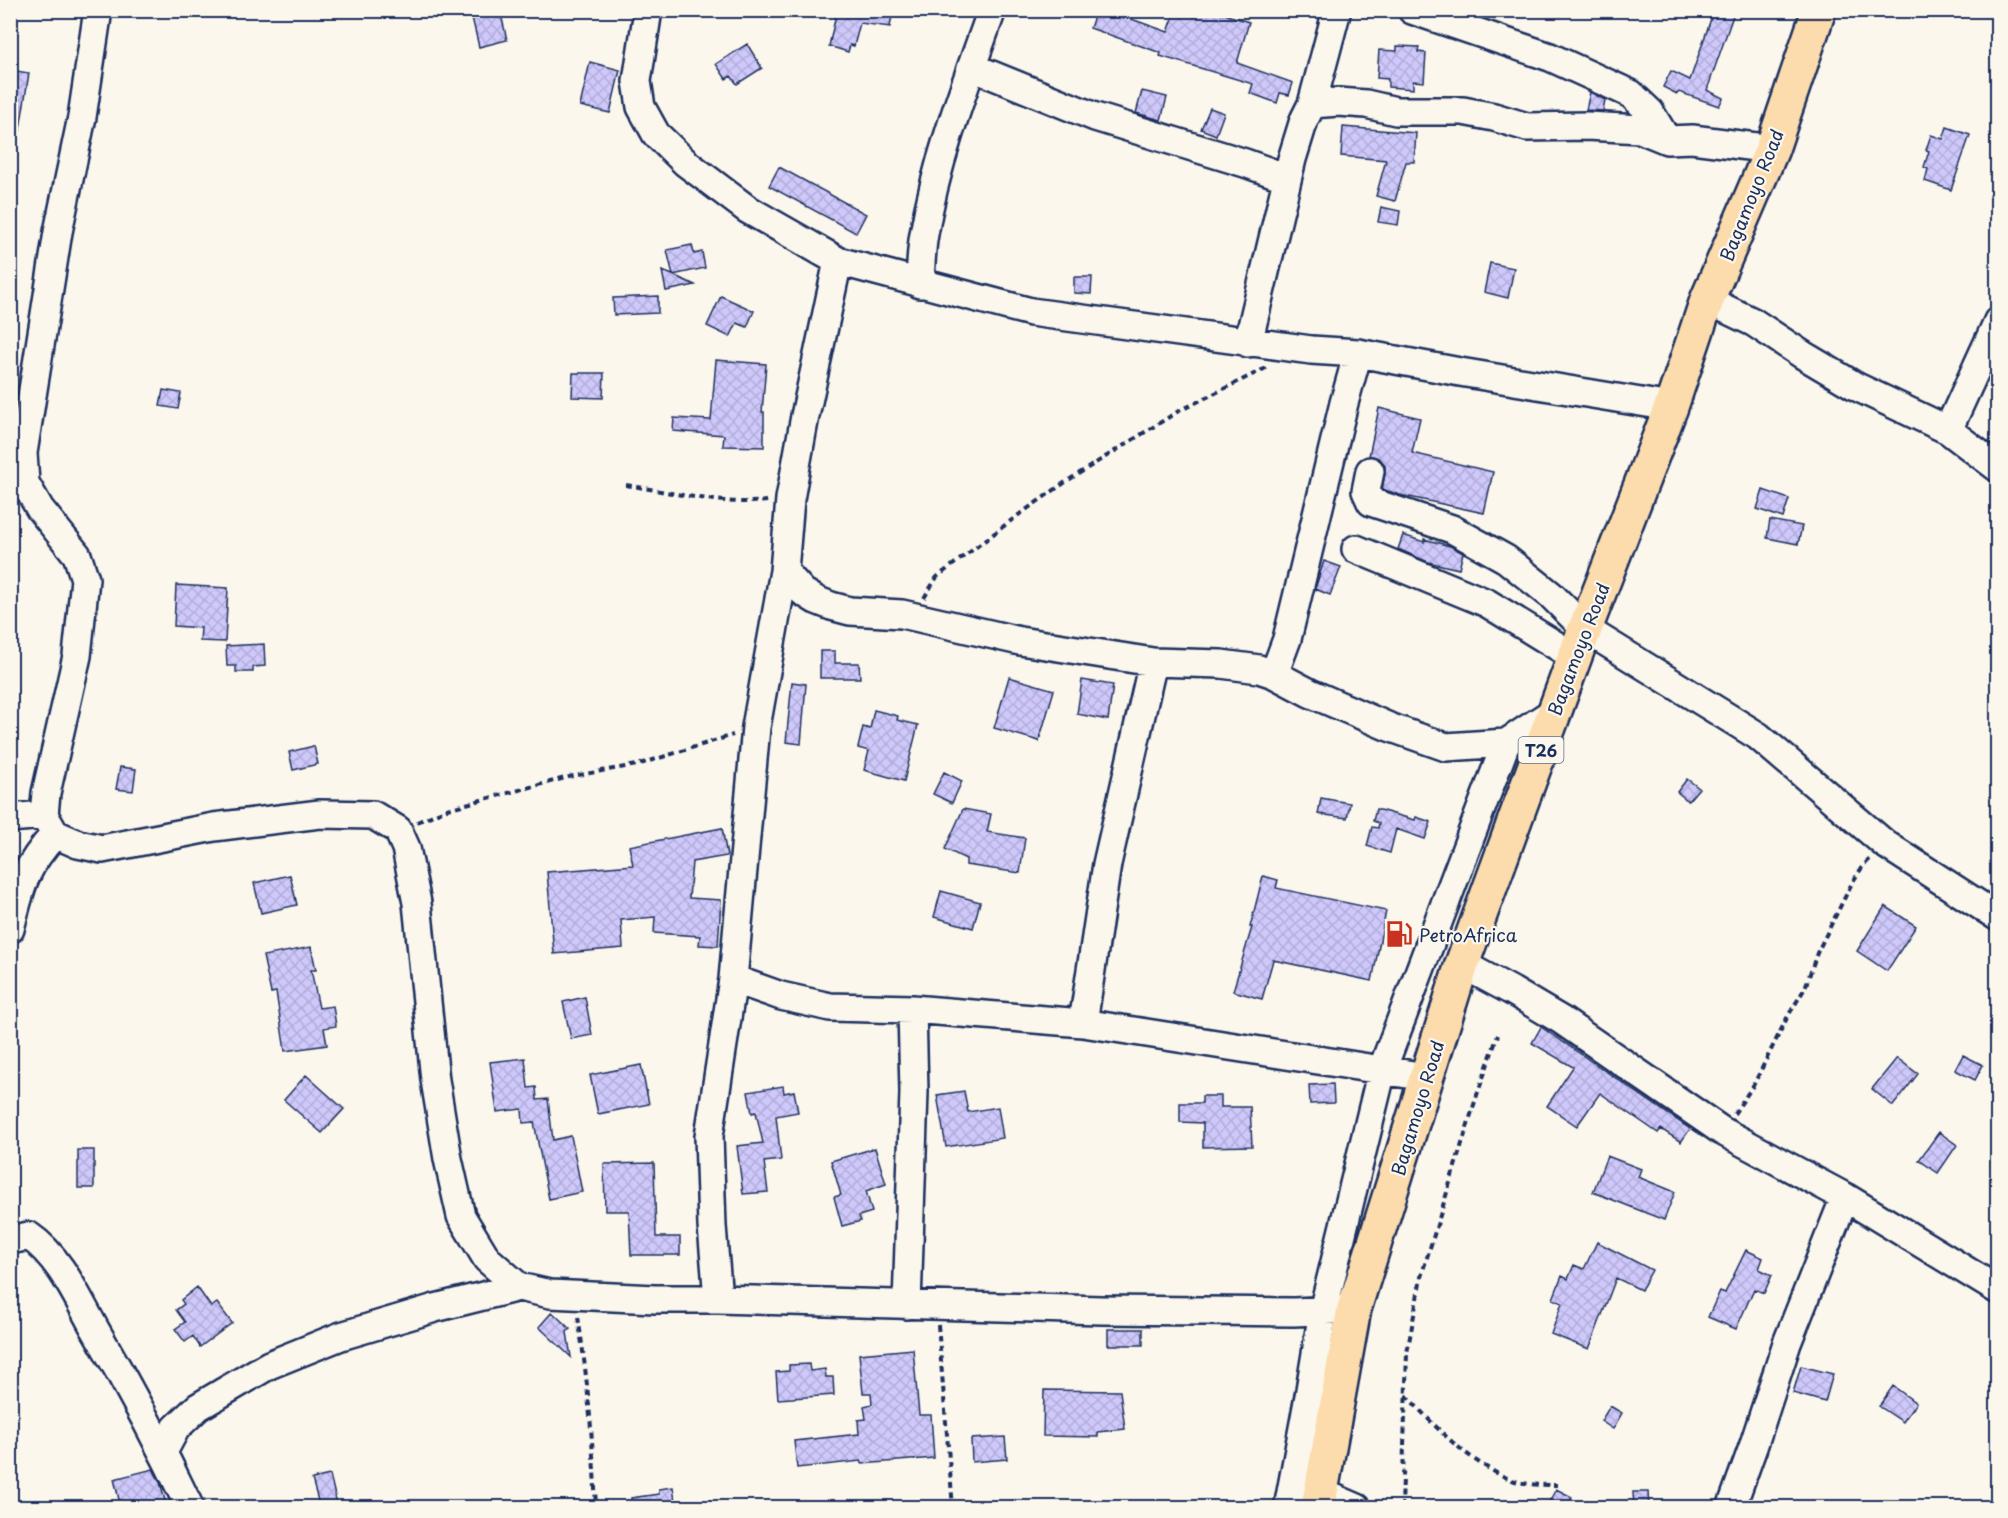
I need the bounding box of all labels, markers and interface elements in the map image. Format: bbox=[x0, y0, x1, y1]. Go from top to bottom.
street label: Bagamoyo Road bbox=[1712, 125, 1790, 265]
street label: Bagamoyo Road bbox=[1540, 579, 1616, 719]
road number: T26 bbox=[1518, 737, 1564, 763]
fuel station icon: PetroAfrica bbox=[1384, 919, 1414, 949]
place label: PetroAfrica bbox=[1419, 921, 1518, 948]
street label: Bagamoyo Road bbox=[1384, 1037, 1450, 1179]

